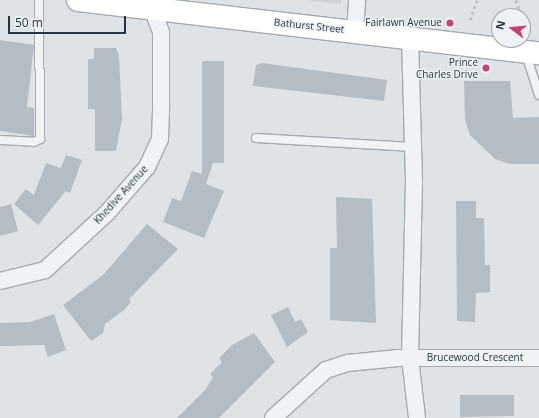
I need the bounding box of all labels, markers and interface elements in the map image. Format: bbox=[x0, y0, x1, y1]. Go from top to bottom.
scale bar bbox=[10, 8, 128, 34]
north arrow bbox=[491, 8, 531, 48]
text: 50 m bbox=[15, 14, 43, 31]
street label: Bathurst Street bbox=[273, 16, 345, 36]
place label: Fairlawn Avenue bbox=[365, 17, 442, 29]
marker: Fairlawn Avenue bbox=[445, 18, 455, 28]
text: N bbox=[491, 18, 508, 31]
place label: Prince Charles Drive bbox=[416, 56, 478, 80]
marker: Prince Charles Drive bbox=[481, 63, 491, 73]
street label: Khedive Avenue bbox=[92, 163, 150, 227]
street label: Brucewood Crescent bbox=[427, 352, 523, 364]

